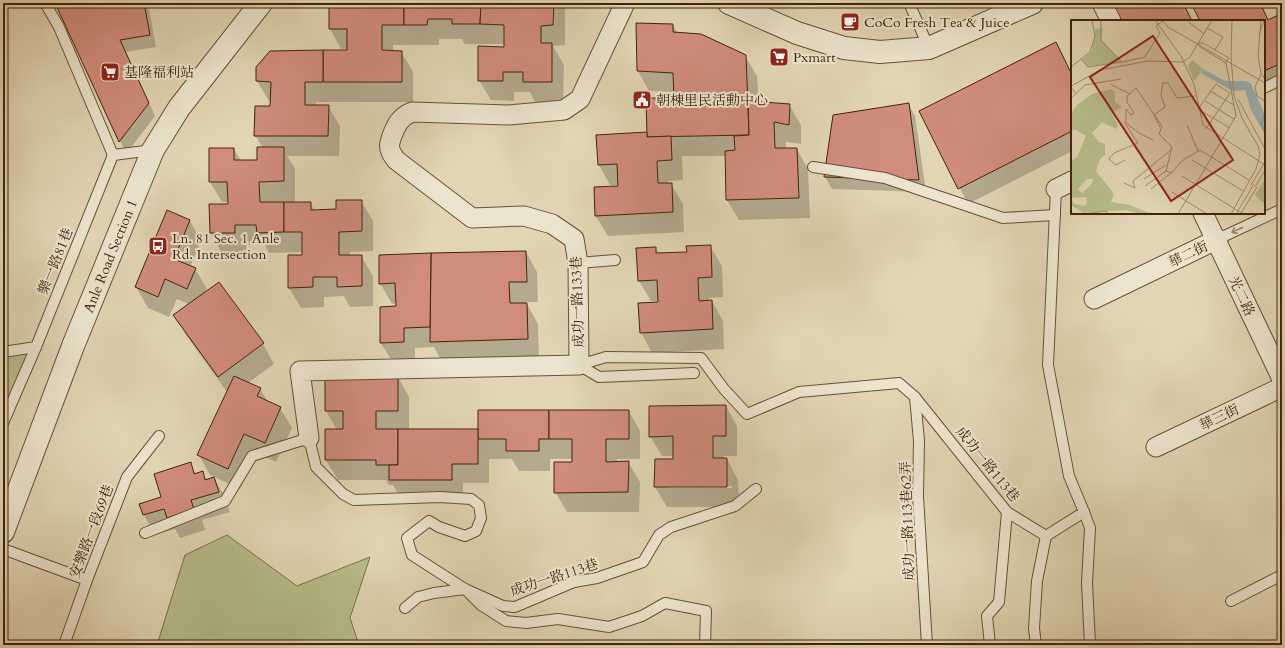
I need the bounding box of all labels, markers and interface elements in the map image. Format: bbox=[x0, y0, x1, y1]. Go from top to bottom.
cafe icon: CoCo Fresh Tea & Juice bbox=[839, 11, 861, 33]
place label: CoCo Fresh Tea & Juice bbox=[864, 13, 1010, 32]
inset map bbox=[1071, 20, 1265, 214]
supermarket icon: Pxmart bbox=[768, 46, 790, 68]
place label: Pxmart bbox=[793, 48, 836, 67]
supermarket icon: 基隆福利站 bbox=[99, 61, 121, 83]
place label: 基隆福利站 bbox=[124, 63, 194, 82]
public building icon: 朝棟里民活動中心 bbox=[631, 89, 653, 111]
place label: 朝棟里民活動中心 bbox=[656, 91, 768, 110]
street label: Anle Road Section 1 bbox=[79, 197, 142, 316]
street label: 樂一路81巷 bbox=[33, 225, 77, 297]
one-way arrow bbox=[1232, 227, 1244, 234]
place label: Ln. 81 Sec. 1 Anle Rd. Intersection bbox=[172, 229, 280, 264]
bus stop icon: Ln. 81 Sec. 1 Anle Rd. Intersection bbox=[147, 235, 169, 257]
street label: 華二街 bbox=[1165, 237, 1211, 272]
street label: 成功一路133巷 bbox=[566, 256, 589, 348]
street label: 光二路 bbox=[1224, 273, 1259, 319]
street label: 華三街 bbox=[1196, 400, 1242, 435]
street label: 成功一路113巷 bbox=[951, 423, 1024, 506]
street label: 成功一路113巷62弄 bbox=[896, 461, 919, 581]
street label: 安樂路一段69巷 bbox=[65, 482, 118, 580]
street label: 成功一路113巷 bbox=[508, 554, 601, 601]

